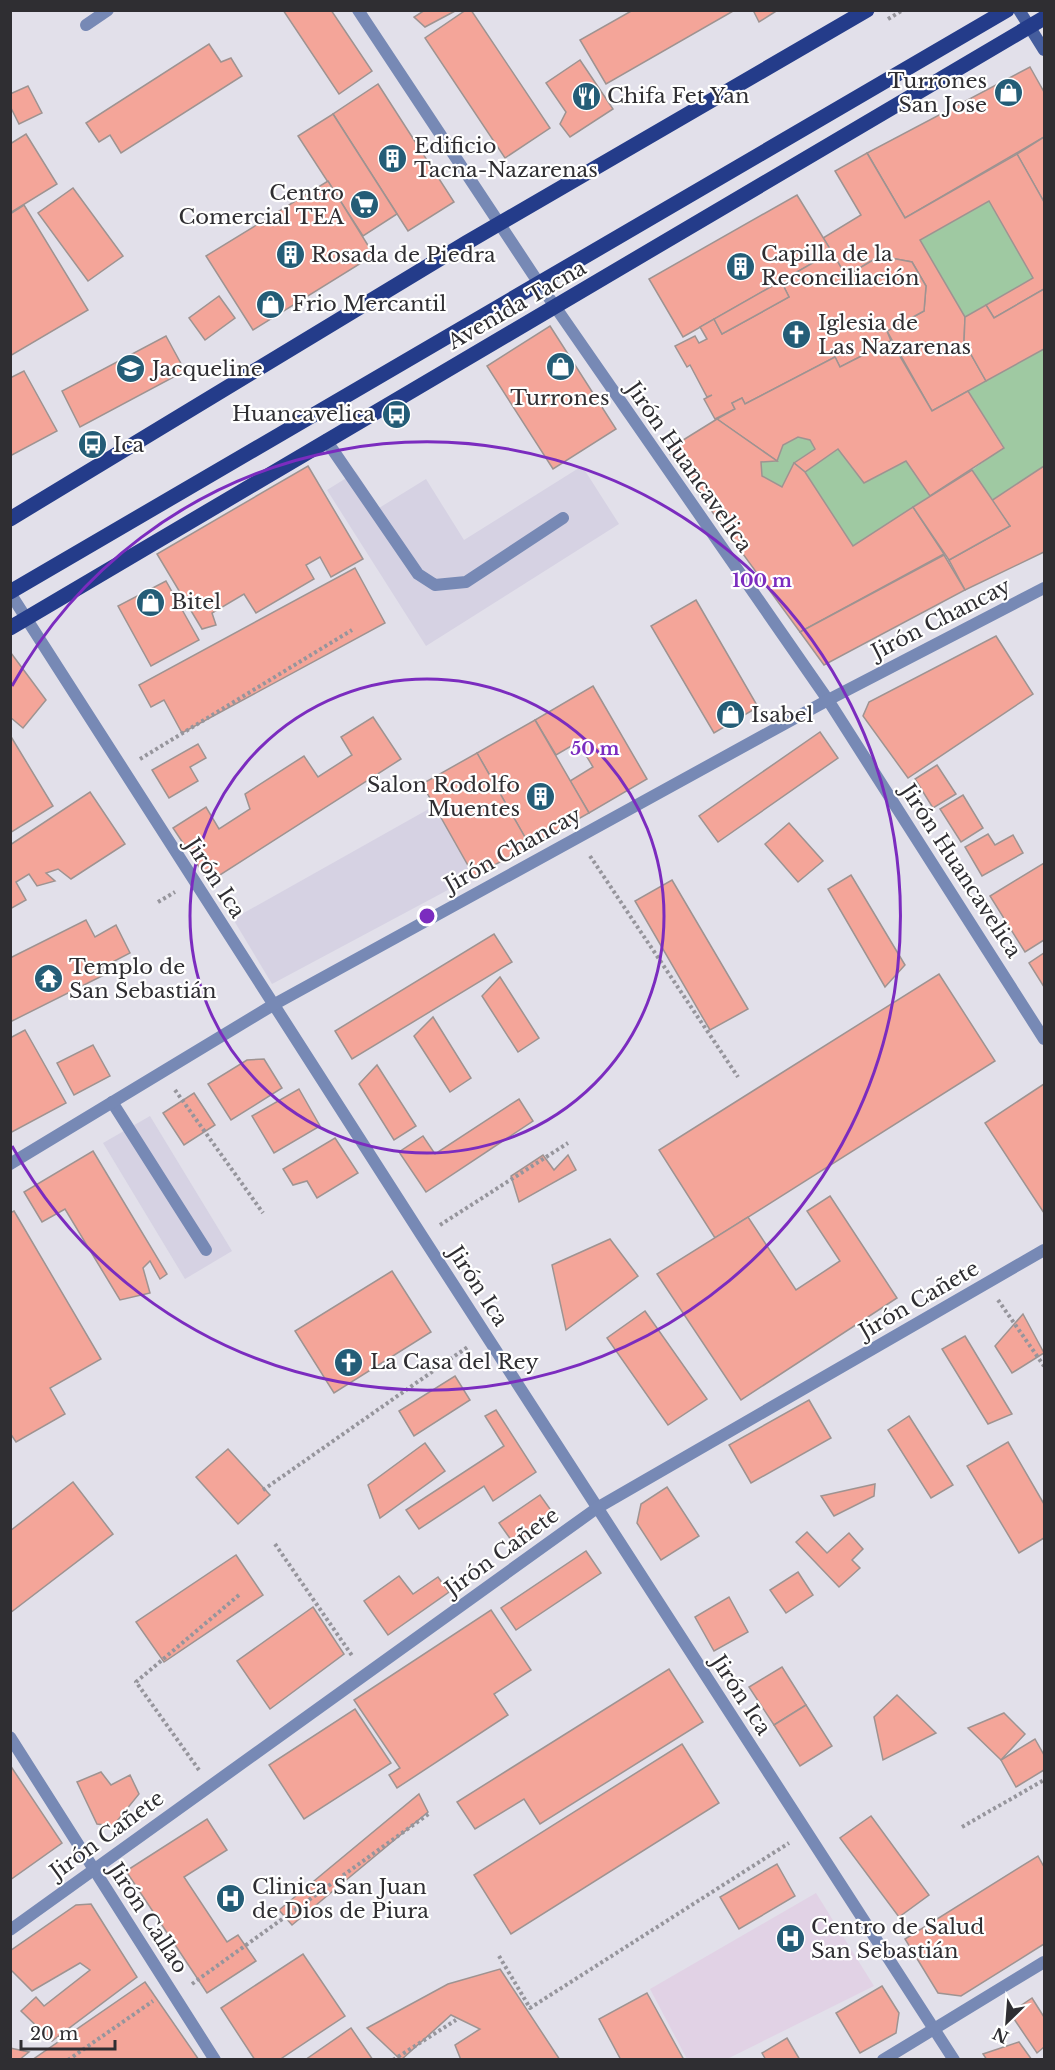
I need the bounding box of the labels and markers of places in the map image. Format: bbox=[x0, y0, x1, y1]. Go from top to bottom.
place label: Turrones San Jose bbox=[888, 68, 987, 118]
shop icon: Turrones San Jose bbox=[992, 77, 1024, 109]
restaurant icon: Chifa Fet Yan bbox=[570, 80, 602, 112]
place label: Chifa Fet Yan bbox=[607, 83, 749, 109]
place label: Edificio Tacna-Nazarenas bbox=[414, 133, 598, 183]
building icon: Edificio Tacna-Nazarenas bbox=[377, 142, 409, 174]
place label: Centro Comercial TEA bbox=[178, 180, 345, 230]
supermarket icon: Centro Comercial TEA bbox=[349, 189, 381, 221]
building icon: Rosada de Piedra bbox=[274, 239, 306, 271]
place label: Capilla de la Reconciliación bbox=[761, 241, 920, 291]
place label: Rosada de Piedra bbox=[311, 242, 496, 268]
building icon: Capilla de la Reconciliación bbox=[724, 250, 756, 282]
shop icon: Frio Mercantil bbox=[255, 288, 287, 320]
place label: Frio Mercantil bbox=[292, 291, 446, 317]
place label: Iglesia de Las Nazarenas bbox=[818, 310, 971, 360]
church icon: Iglesia de Las Nazarenas bbox=[781, 319, 813, 351]
shop icon: Turrones bbox=[544, 351, 576, 383]
school or university icon: Jacqueline bbox=[115, 353, 147, 385]
place label: Jacqueline bbox=[149, 356, 263, 382]
place label: Turrones bbox=[510, 385, 610, 411]
bus stop icon: Huancavelica bbox=[380, 398, 412, 430]
place label: Huancavelica bbox=[232, 401, 375, 427]
bus stop icon: Ica bbox=[76, 429, 108, 461]
place label: Ica bbox=[113, 432, 144, 458]
shop icon: Bitel bbox=[134, 586, 166, 618]
place label: Bitel bbox=[171, 589, 221, 615]
shop icon: Isabel bbox=[714, 699, 746, 731]
place label: Isabel bbox=[751, 702, 814, 728]
place label: Salon Rodolfo Muentes bbox=[367, 772, 520, 822]
building icon: Salon Rodolfo Muentes bbox=[525, 781, 557, 813]
centre of rings bbox=[417, 906, 437, 926]
place label: Templo de San Sebastián bbox=[69, 954, 216, 1004]
temple icon: Templo de San Sebastián bbox=[32, 963, 64, 995]
church icon: La Casa del Rey bbox=[333, 1346, 365, 1378]
place label: La Casa del Rey bbox=[370, 1349, 539, 1375]
place label: Clinica San Juan de Dios de Piura bbox=[252, 1874, 429, 1924]
hospital icon: Clinica San Juan de Dios de Piura bbox=[215, 1883, 247, 1915]
place label: Centro de Salud San Sebastián bbox=[811, 1914, 984, 1964]
hospital icon: Centro de Salud San Sebastián bbox=[774, 1923, 806, 1955]

